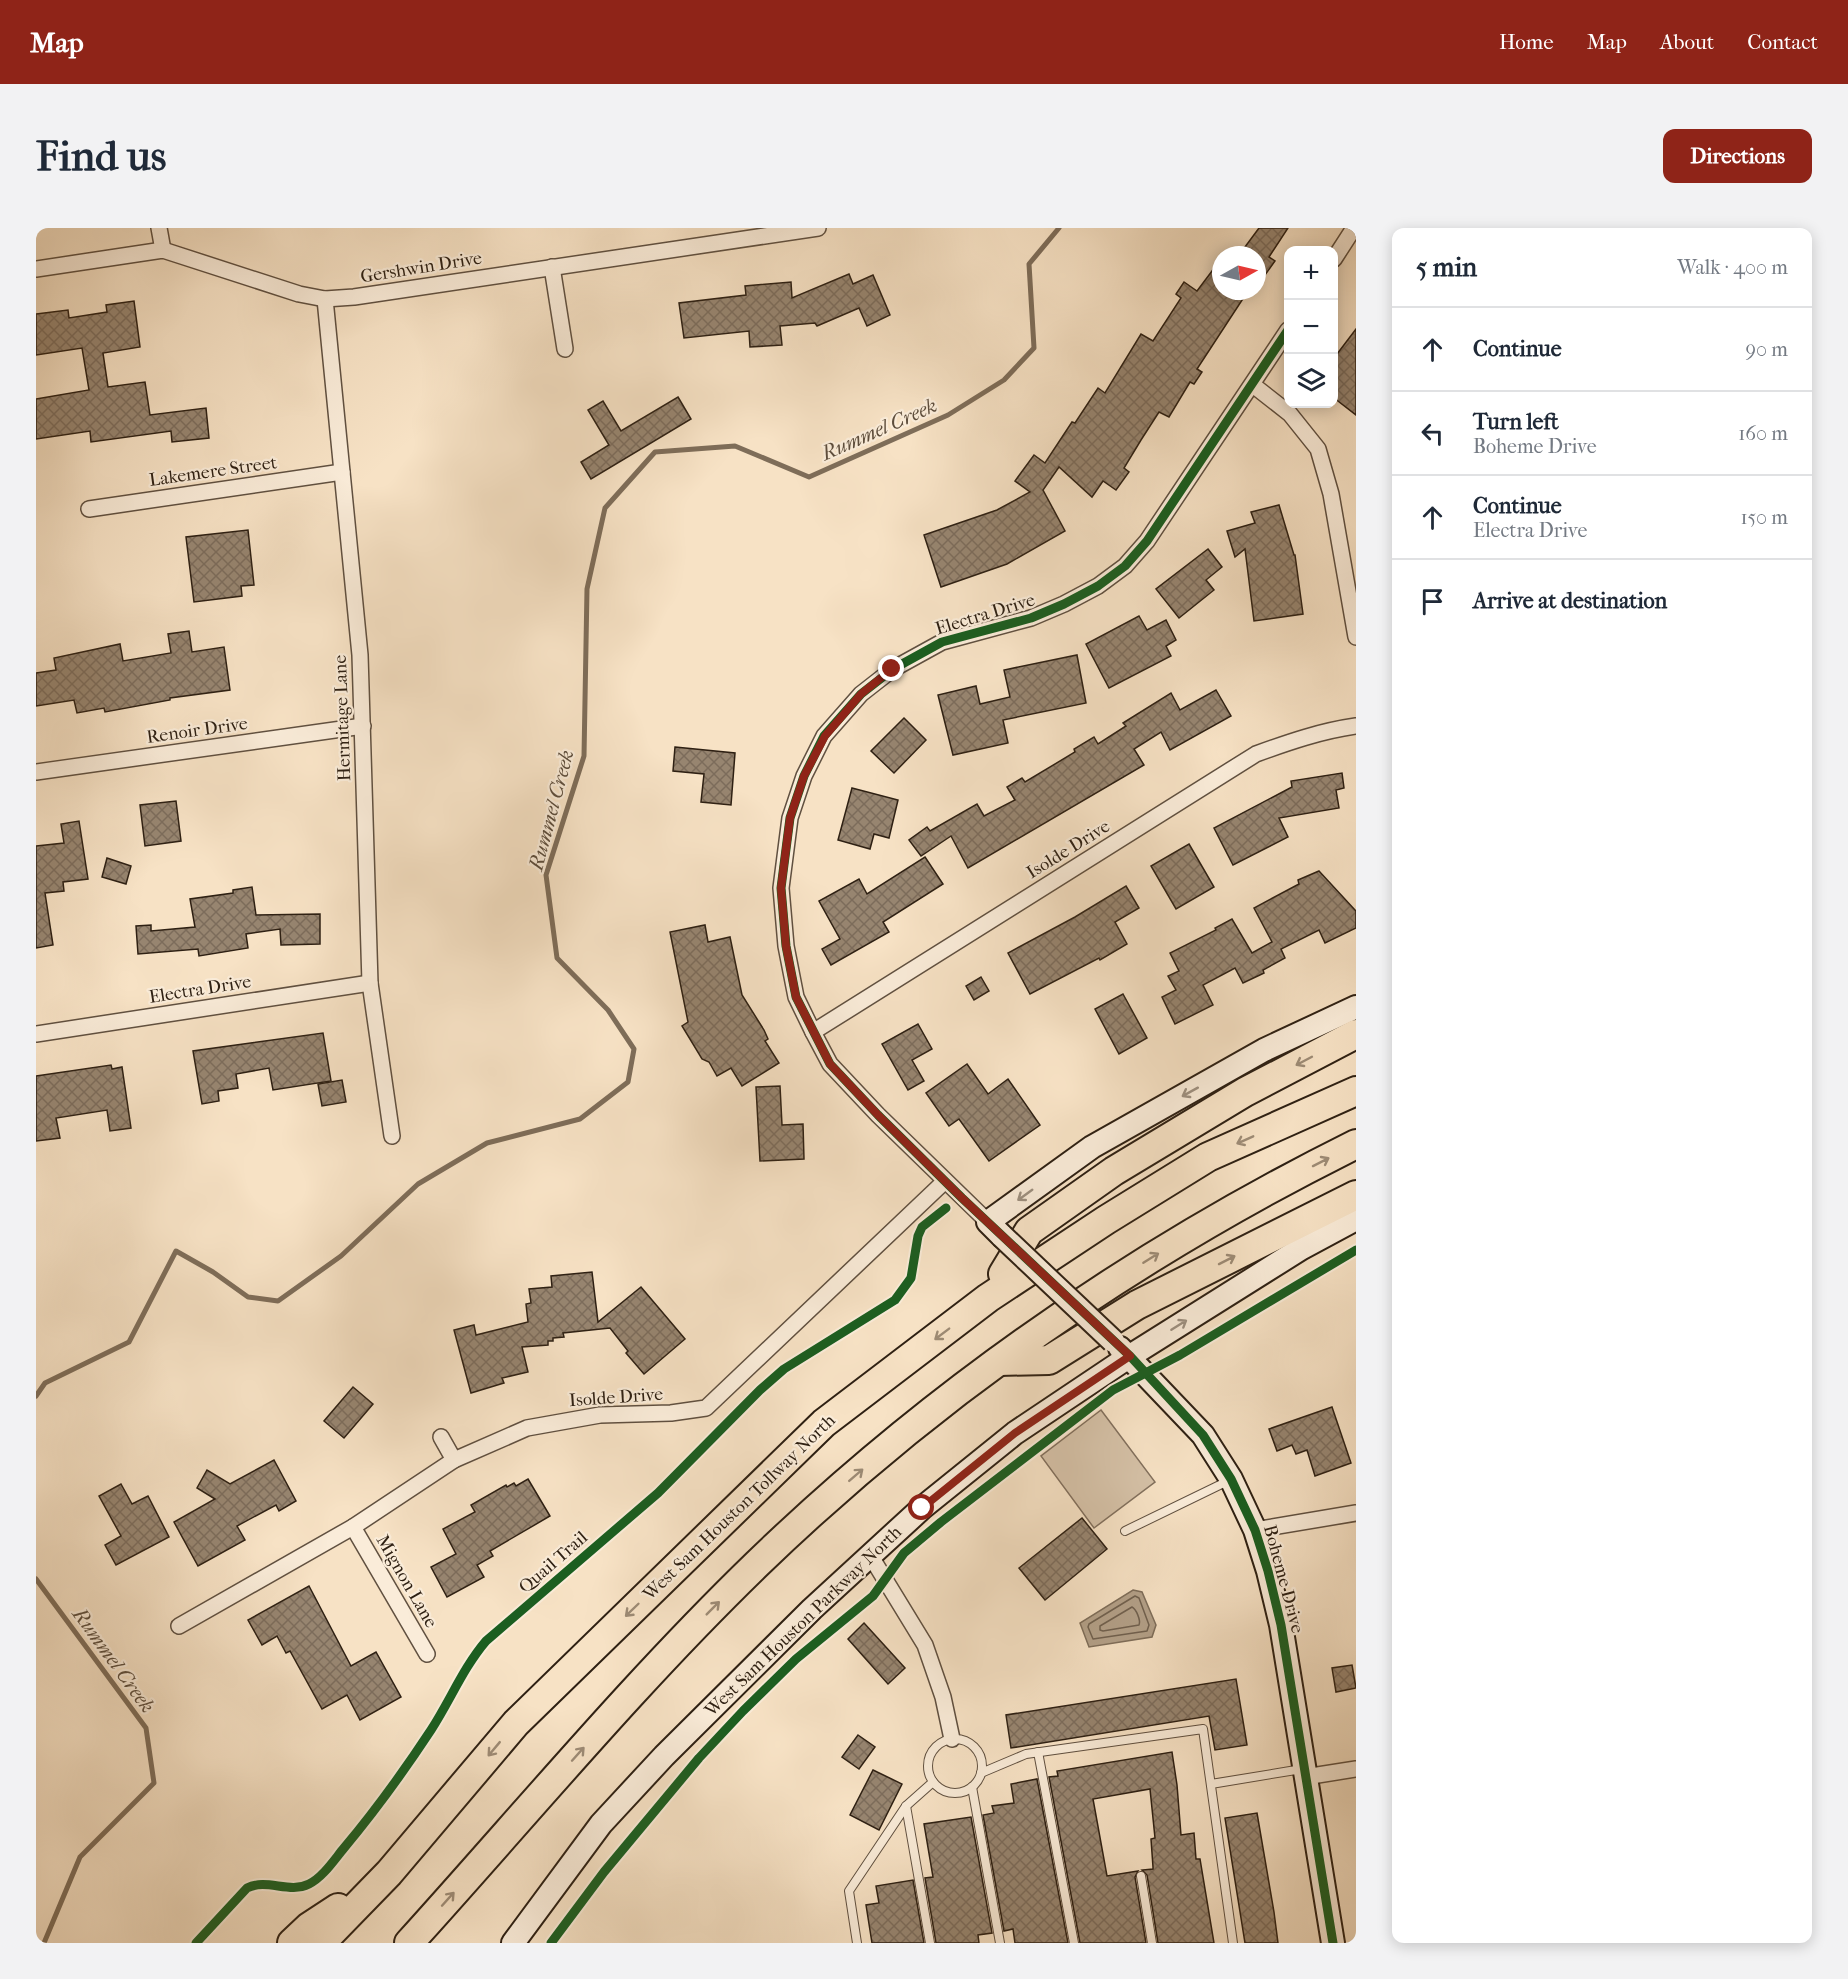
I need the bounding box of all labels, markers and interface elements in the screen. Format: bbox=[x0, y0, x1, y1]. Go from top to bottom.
text: Map bbox=[30, 26, 84, 59]
text: Home bbox=[1499, 30, 1554, 54]
text: Map bbox=[1587, 30, 1627, 54]
text: About bbox=[1660, 30, 1714, 54]
text: Contact bbox=[1747, 30, 1818, 54]
button: Directions bbox=[1663, 129, 1812, 183]
text: Find us bbox=[36, 132, 166, 181]
north arrow bbox=[1212, 246, 1266, 300]
map controls bbox=[1284, 246, 1338, 408]
button: + bbox=[1284, 246, 1338, 300]
street label: Gershwin Drive bbox=[359, 248, 483, 287]
text: 5 min bbox=[1416, 252, 1477, 283]
text: Walk · 400 m bbox=[1677, 256, 1788, 279]
button: − bbox=[1284, 300, 1338, 354]
icon: ahead bbox=[1416, 333, 1449, 366]
text: Continue bbox=[1473, 336, 1562, 362]
text: 90 m bbox=[1746, 338, 1788, 361]
button: layers bbox=[1284, 354, 1338, 408]
water label: Rummel Creek bbox=[816, 394, 940, 466]
text: Turn left bbox=[1473, 409, 1559, 435]
icon: left bbox=[1416, 417, 1449, 450]
text: 160 m bbox=[1738, 422, 1788, 445]
text: Boheme Drive bbox=[1473, 435, 1597, 458]
street label: Lakemere Street bbox=[148, 452, 279, 491]
text: Continue bbox=[1473, 493, 1562, 519]
icon: ahead bbox=[1416, 501, 1449, 534]
text: 150 m bbox=[1740, 506, 1788, 529]
text: Electra Drive bbox=[1473, 519, 1587, 542]
icon: arrive bbox=[1416, 585, 1449, 618]
text: Arrive at destination bbox=[1473, 588, 1667, 614]
street label: Electra Drive bbox=[933, 589, 1038, 640]
street label: Hermitage Lane bbox=[330, 654, 355, 782]
route end bbox=[878, 655, 904, 681]
street label: Renoir Drive bbox=[145, 713, 249, 748]
water label: Rummel Creek bbox=[524, 747, 579, 875]
street label: Isolde Drive bbox=[1023, 816, 1114, 883]
street label: Electra Drive bbox=[148, 971, 253, 1008]
one-way arrow bbox=[1296, 1055, 1313, 1067]
one-way arrow bbox=[1181, 1087, 1199, 1098]
one-way arrow bbox=[1236, 1135, 1255, 1146]
one-way arrow bbox=[1311, 1155, 1329, 1167]
one-way arrow bbox=[1017, 1189, 1033, 1202]
one-way arrow bbox=[1142, 1251, 1159, 1263]
one-way arrow bbox=[1217, 1254, 1235, 1265]
one-way arrow bbox=[1170, 1319, 1187, 1331]
one-way arrow bbox=[934, 1327, 950, 1340]
street label: Isolde Drive bbox=[568, 1384, 664, 1411]
street label: West Sam Houston Tollway North bbox=[638, 1410, 840, 1606]
one-way arrow bbox=[848, 1468, 864, 1481]
route start bbox=[908, 1494, 934, 1520]
street label: West Sam Houston Parkway North bbox=[700, 1522, 906, 1722]
street label: Boheme Drive bbox=[1259, 1523, 1308, 1636]
street label: Quail Trail bbox=[515, 1527, 592, 1598]
street label: Mignon Lane bbox=[372, 1531, 442, 1631]
one-way arrow bbox=[706, 1600, 721, 1615]
water label: Rummel Creek bbox=[67, 1602, 159, 1717]
one-way arrow bbox=[624, 1603, 639, 1618]
one-way arrow bbox=[488, 1741, 501, 1757]
one-way arrow bbox=[571, 1747, 585, 1762]
one-way arrow bbox=[441, 1892, 455, 1907]

